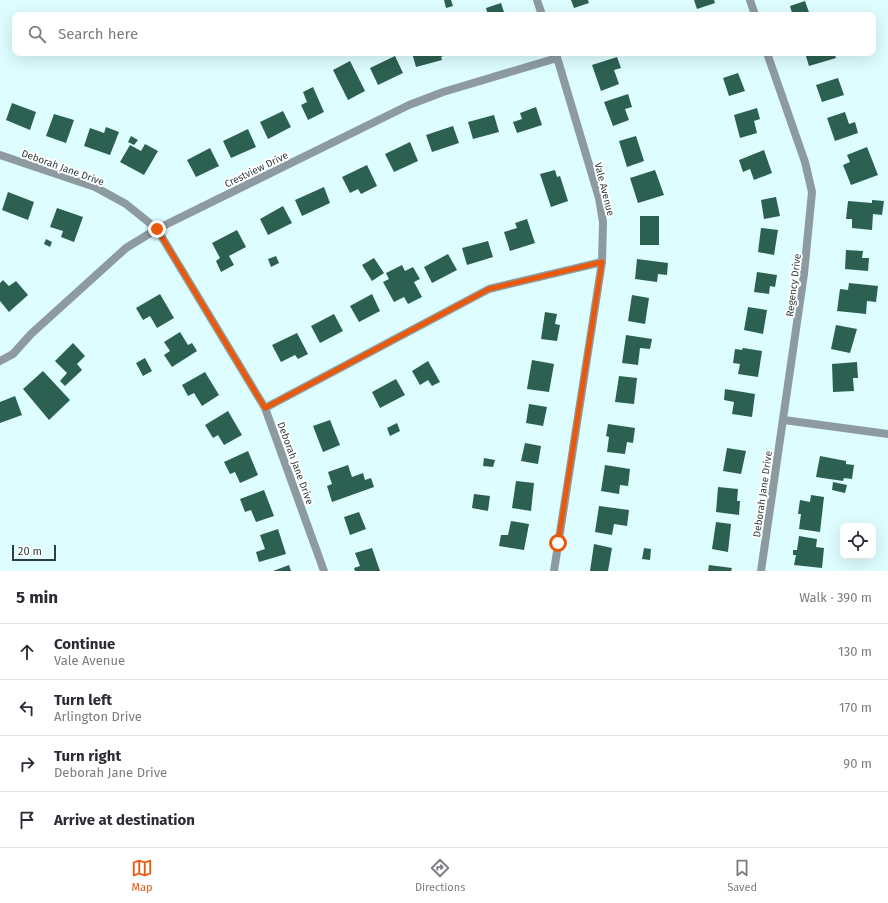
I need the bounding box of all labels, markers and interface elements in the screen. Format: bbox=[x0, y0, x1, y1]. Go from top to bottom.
search box bbox=[12, 12, 876, 56]
icon: search bbox=[26, 23, 48, 45]
text: Search here bbox=[58, 25, 138, 43]
street label: Deborah Jane Drive bbox=[20, 147, 106, 188]
street label: Crestview Drive bbox=[223, 149, 290, 190]
street label: Vale Avenue bbox=[592, 161, 616, 217]
route end bbox=[148, 220, 166, 238]
street label: Regency Drive bbox=[784, 253, 804, 317]
street label: Deborah Jane Drive bbox=[275, 420, 316, 506]
street label: Deborah Jane Drive bbox=[751, 450, 775, 538]
map controls bbox=[840, 523, 876, 559]
button: locate bbox=[840, 523, 876, 559]
route start bbox=[549, 534, 567, 552]
scale bar bbox=[12, 543, 56, 562]
text: 20 m bbox=[18, 545, 42, 558]
text: 5 min bbox=[16, 587, 58, 608]
text: Walk · 390 m bbox=[799, 590, 872, 605]
text: Continue bbox=[54, 635, 115, 653]
icon: ahead bbox=[16, 641, 38, 663]
text: 130 m bbox=[838, 644, 872, 659]
text: Vale Avenue bbox=[54, 653, 125, 668]
text: Turn left bbox=[54, 691, 112, 709]
icon: left bbox=[16, 697, 38, 719]
text: 170 m bbox=[839, 700, 872, 715]
text: Arlington Drive bbox=[54, 709, 142, 724]
text: Turn right bbox=[54, 747, 121, 765]
icon: right bbox=[16, 753, 38, 775]
text: 90 m bbox=[843, 756, 872, 771]
text: Deborah Jane Drive bbox=[54, 765, 167, 780]
icon: arrive bbox=[16, 809, 38, 831]
text: Arrive at destination bbox=[54, 811, 195, 829]
tab: Map bbox=[131, 857, 153, 894]
tab: Directions bbox=[415, 857, 465, 894]
tab: Saved bbox=[727, 857, 757, 894]

